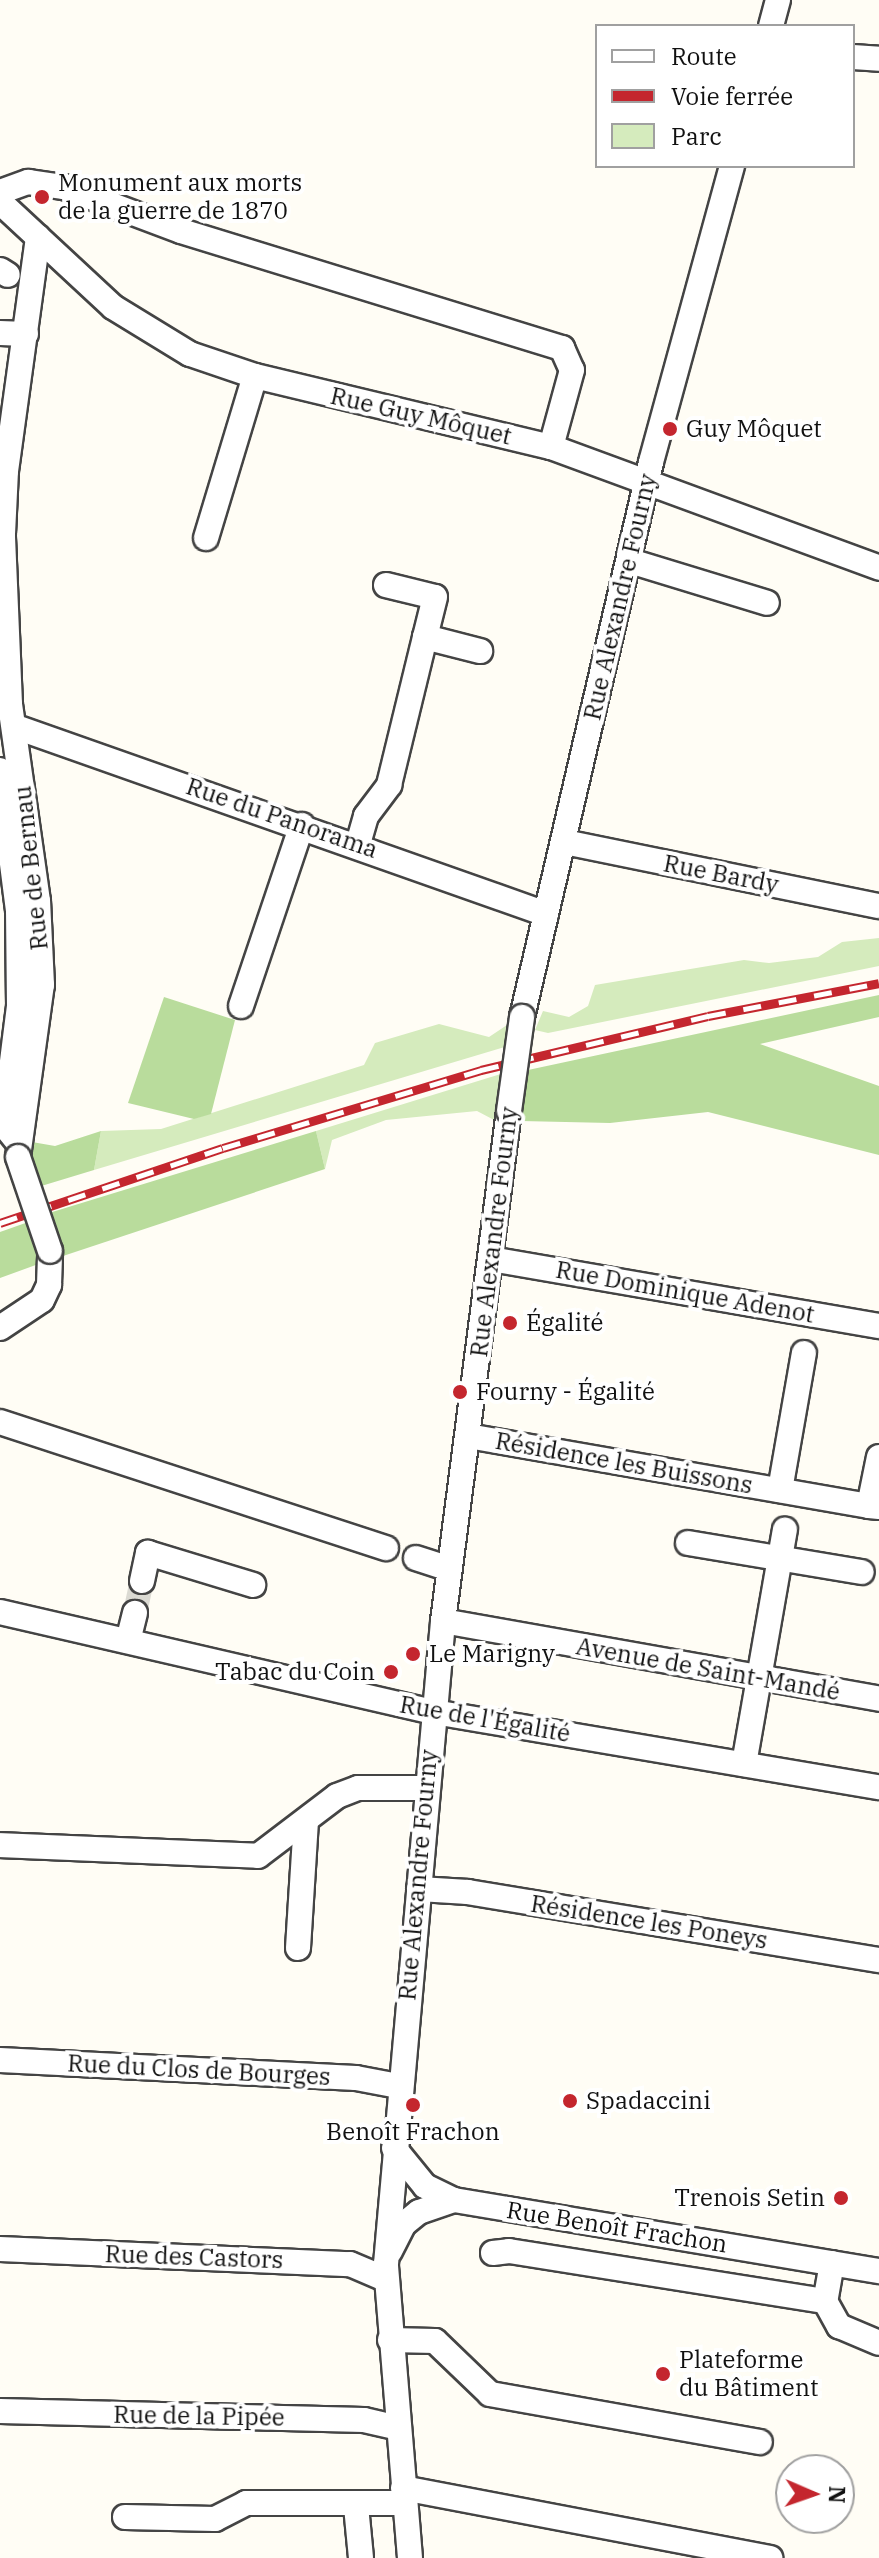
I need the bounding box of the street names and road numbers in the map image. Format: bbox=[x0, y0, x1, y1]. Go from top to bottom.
street label: Rue Guy Môquet bbox=[328, 381, 514, 451]
street label: Rue Alexandre Fourny bbox=[578, 471, 662, 723]
street label: Rue du Panorama bbox=[182, 772, 382, 864]
street label: Rue de Bernau bbox=[8, 784, 54, 952]
street label: Rue Bardy bbox=[661, 849, 781, 899]
street label: Rue Alexandre Fourny bbox=[464, 1105, 524, 1359]
street label: Rue Dominique Adenot bbox=[554, 1255, 816, 1329]
street label: Résidence les Buissons bbox=[493, 1426, 755, 1500]
street label: Avenue de Saint-Mandé bbox=[574, 1632, 842, 1706]
street label: Rue de l'Égalité bbox=[397, 1690, 573, 1748]
street label: Rue Alexandre Fourny bbox=[393, 1748, 443, 2002]
street label: Résidence les Poneys bbox=[529, 1889, 769, 1955]
street label: Rue du Clos de Bourges bbox=[67, 2049, 331, 2091]
street label: Rue Benoît Frachon bbox=[505, 2195, 729, 2259]
street label: Rue des Castors bbox=[104, 2239, 284, 2275]
street label: Rue de la Pipée bbox=[113, 2400, 285, 2432]

